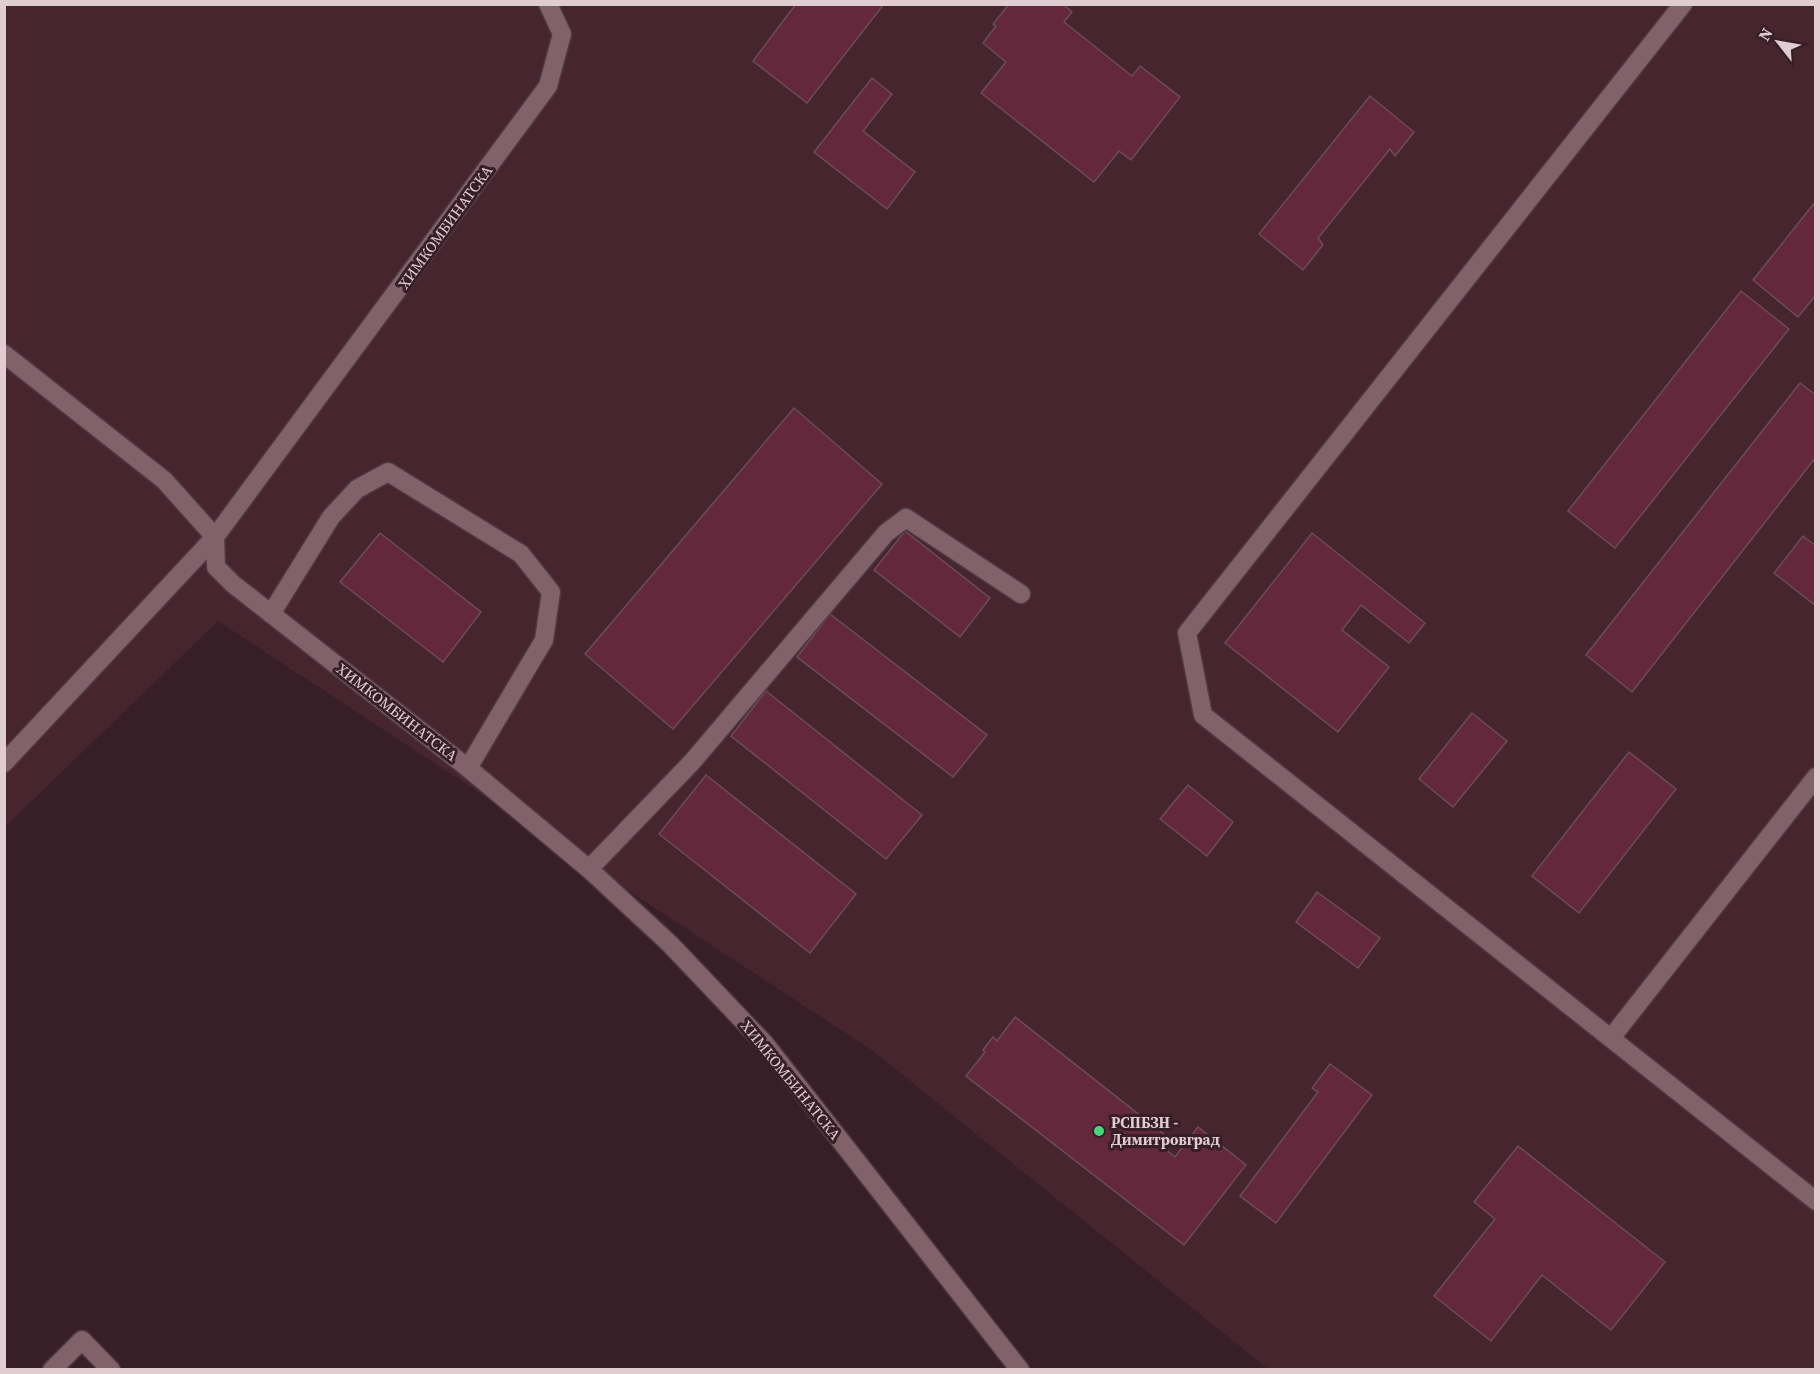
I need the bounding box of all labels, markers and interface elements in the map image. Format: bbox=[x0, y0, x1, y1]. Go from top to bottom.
north arrow bbox=[1748, 12, 1808, 72]
text: N bbox=[1753, 23, 1778, 45]
street label: ХИМКОМБИНАТСКА bbox=[393, 161, 497, 293]
street label: ХИМКОМБИНАТСКА bbox=[332, 658, 462, 766]
street label: ХИМКОМБИНАТСКА bbox=[736, 1016, 846, 1144]
place label: РСПБЗН - Димитровград bbox=[1111, 1112, 1220, 1150]
marker: РСПБЗН - Димитровград bbox=[1092, 1124, 1106, 1138]

